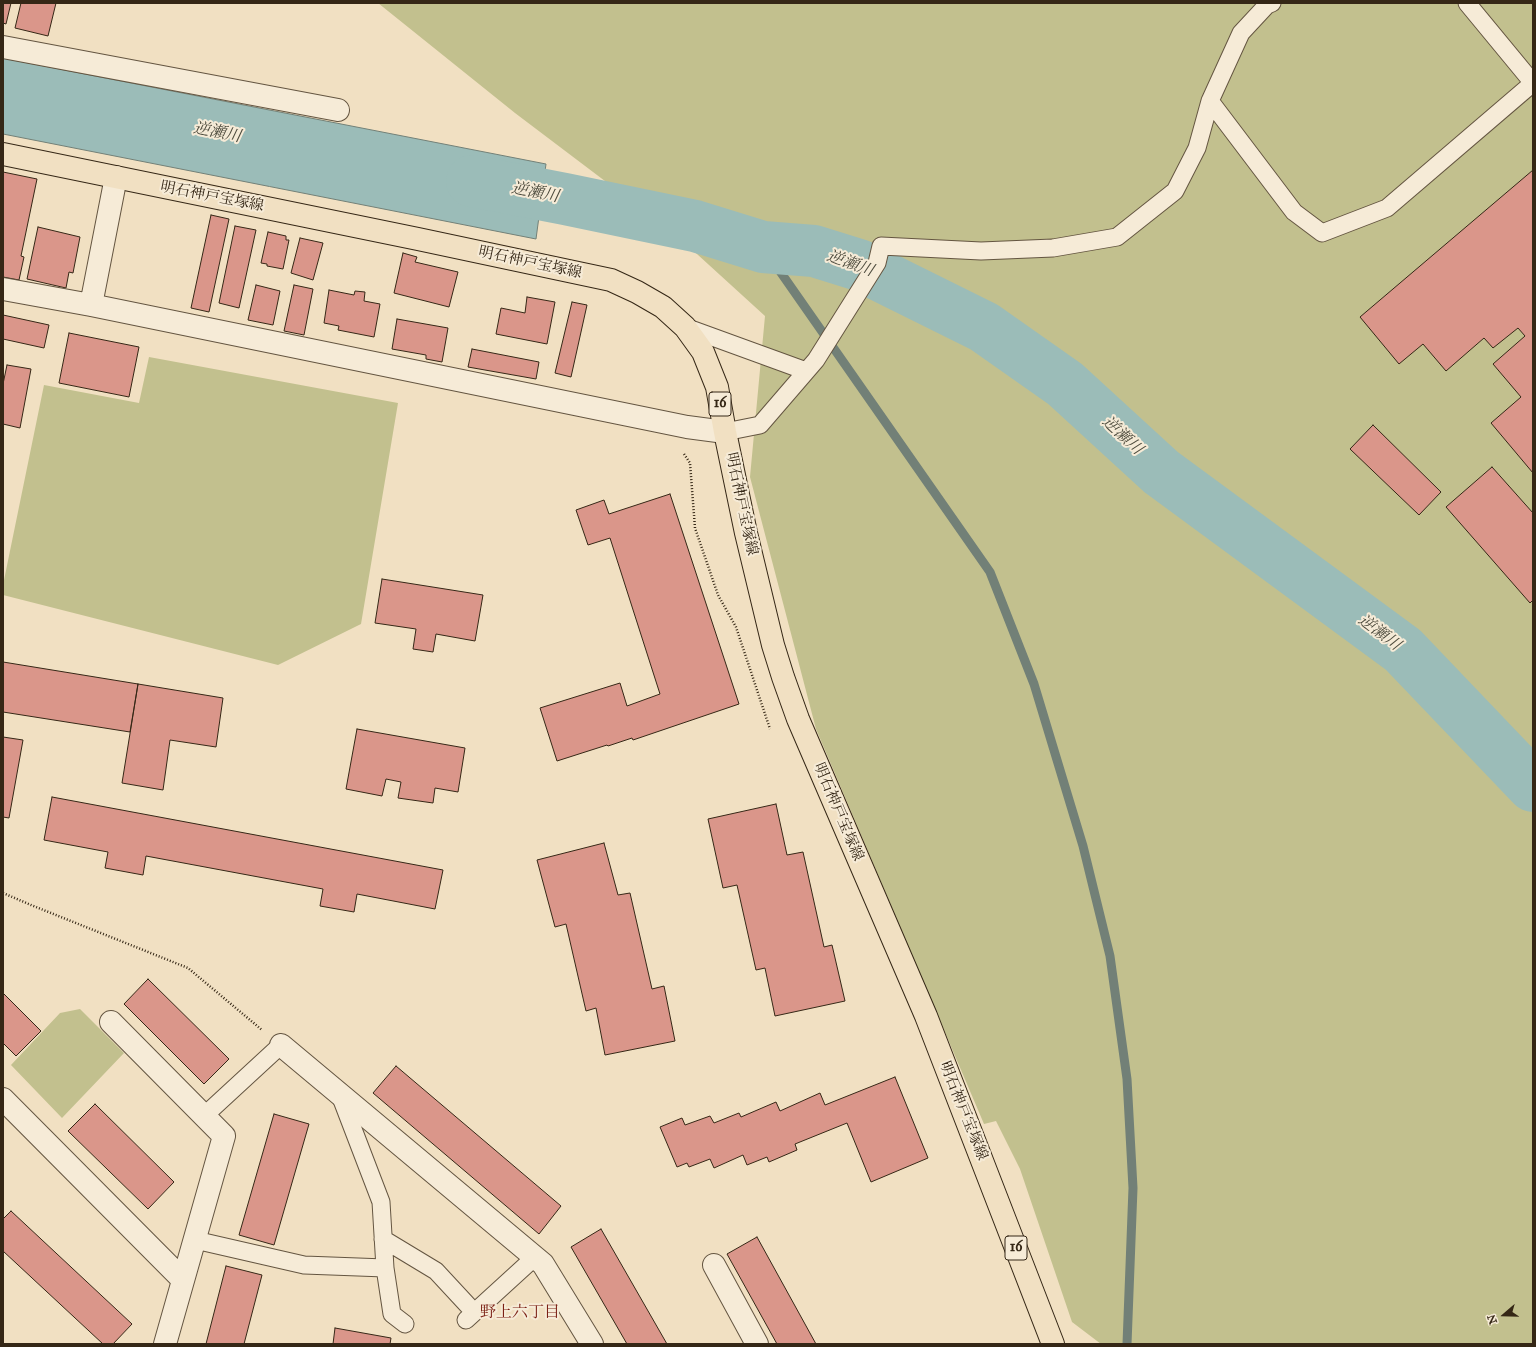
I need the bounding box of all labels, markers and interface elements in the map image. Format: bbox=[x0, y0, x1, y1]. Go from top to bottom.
water label: 逆瀬川 bbox=[192, 119, 242, 147]
street label: 明石神戸宝塚線 bbox=[159, 178, 265, 216]
water label: 逆瀬川 bbox=[510, 179, 560, 207]
street label: 明石神戸宝塚線 bbox=[477, 243, 583, 283]
water label: 逆瀬川 bbox=[824, 247, 876, 281]
road number: 16 bbox=[709, 392, 731, 416]
water label: 逆瀬川 bbox=[1098, 413, 1146, 459]
street label: 明石神戸宝塚線 bbox=[721, 451, 761, 557]
water label: 逆瀬川 bbox=[1354, 611, 1404, 655]
street label: 明石神戸宝塚線 bbox=[809, 760, 867, 864]
street label: 明石神戸宝塚線 bbox=[935, 1059, 991, 1163]
road number: 16 bbox=[1005, 1236, 1027, 1260]
north arrow bbox=[1484, 1295, 1524, 1335]
district label: 野上六丁目 bbox=[480, 1303, 560, 1323]
text: N bbox=[1485, 1313, 1500, 1326]

